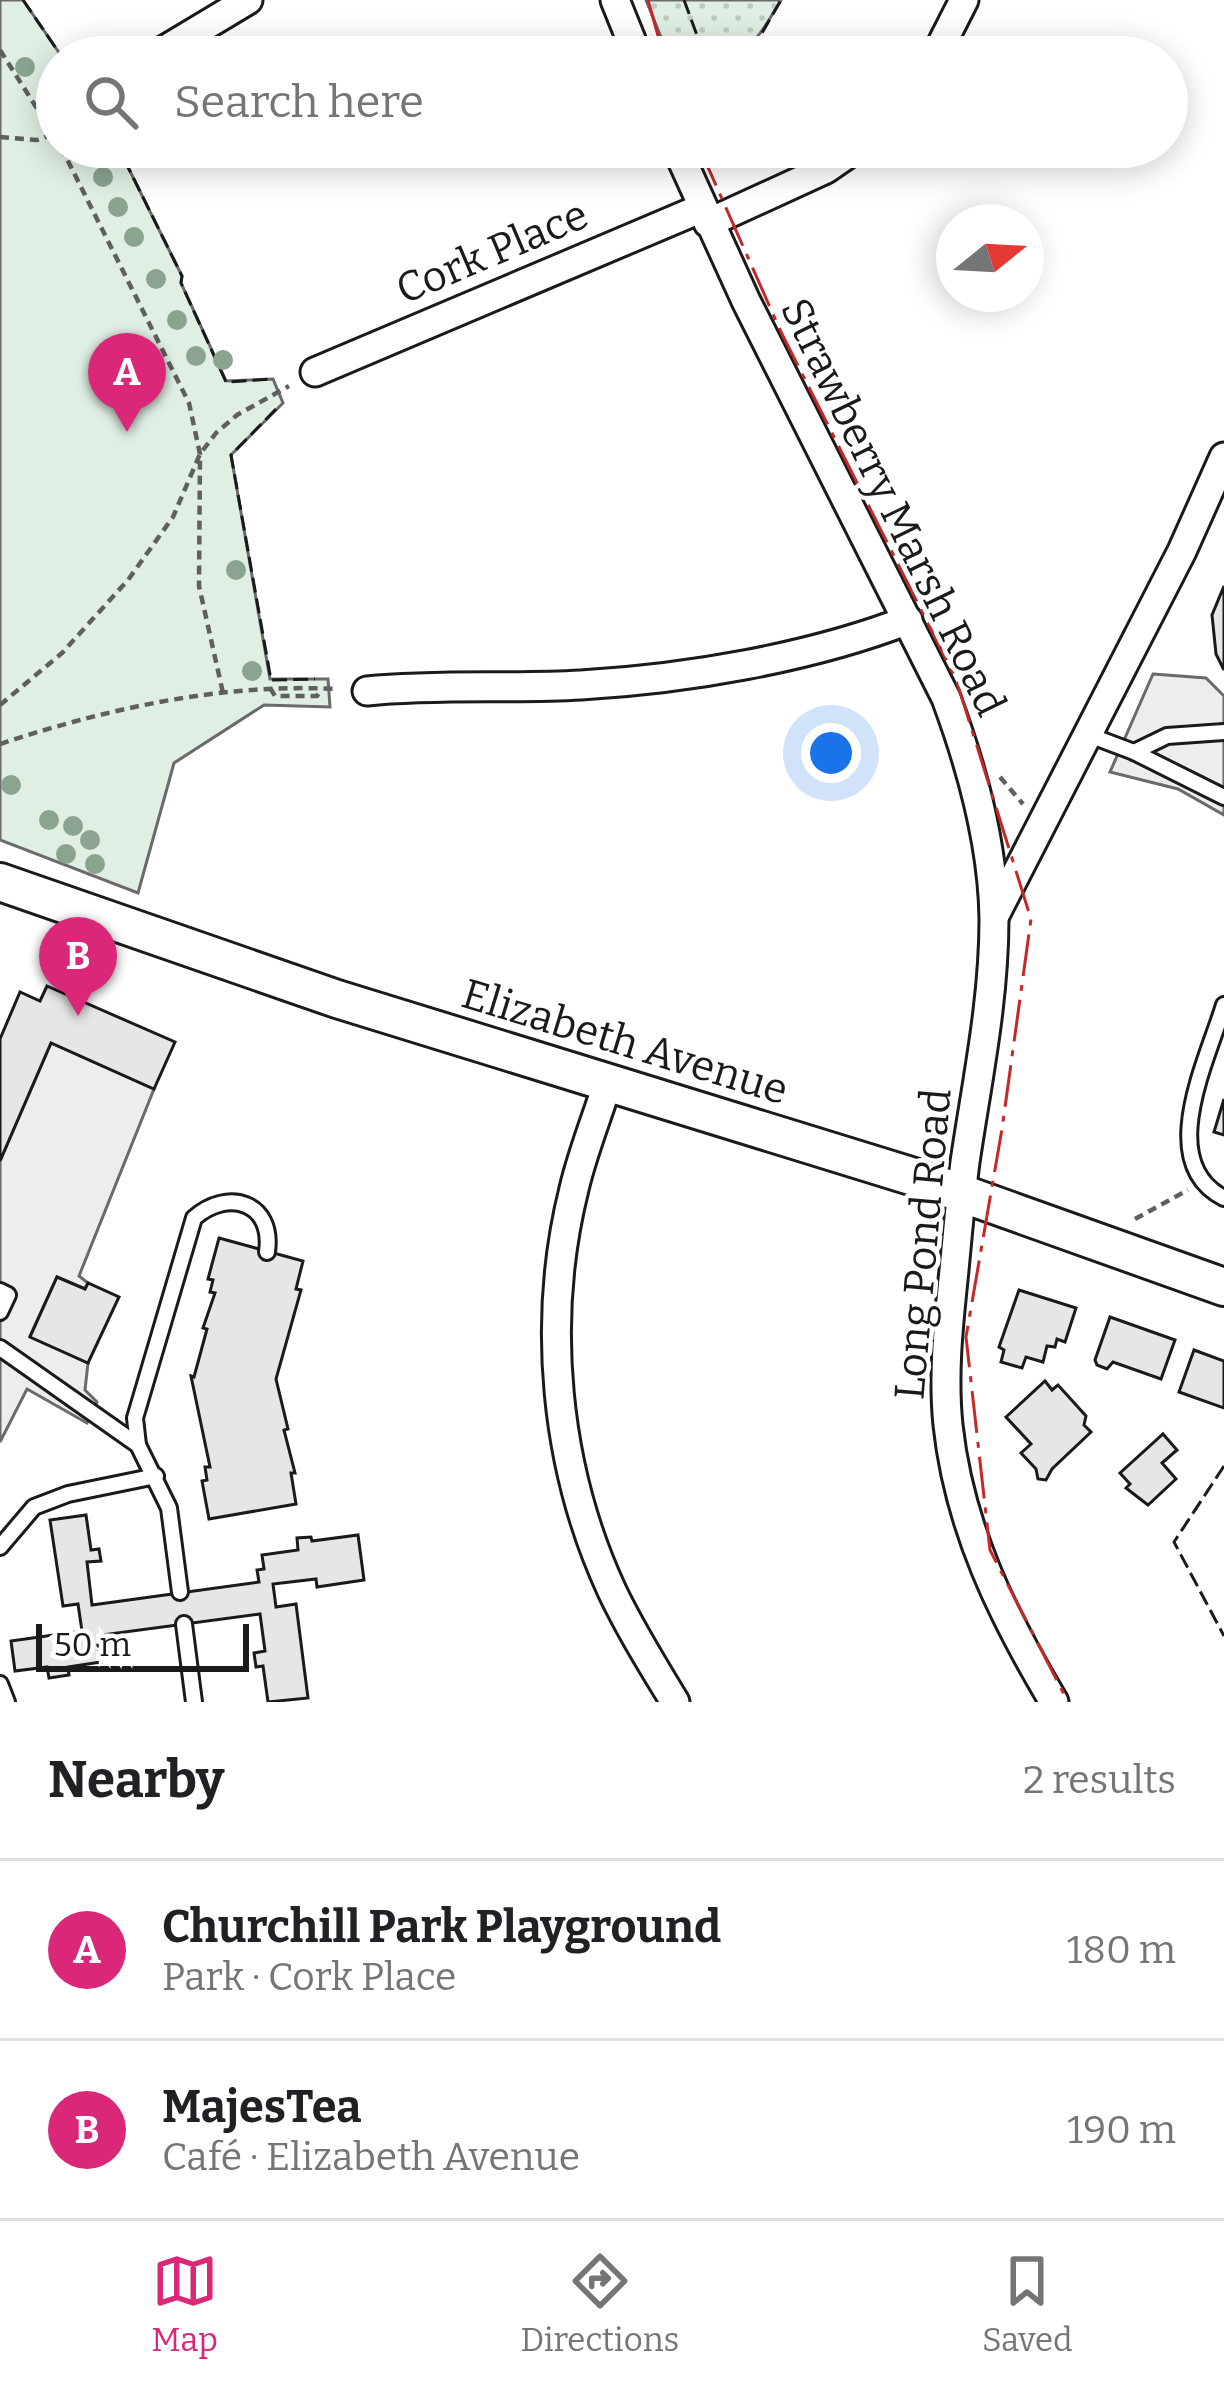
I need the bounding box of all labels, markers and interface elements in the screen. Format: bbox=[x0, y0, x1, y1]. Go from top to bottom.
search box bbox=[36, 36, 1188, 168]
icon: search bbox=[78, 69, 144, 135]
text: Search here bbox=[174, 75, 424, 129]
street label: Cork Place bbox=[389, 189, 595, 315]
north arrow bbox=[936, 204, 1044, 312]
street label: Strawberry Marsh Road bbox=[770, 290, 1016, 724]
pin: A bbox=[88, 333, 166, 432]
your location bbox=[801, 723, 861, 783]
pin: B bbox=[39, 917, 117, 1016]
street label: Elizabeth Avenue bbox=[456, 969, 794, 1115]
street label: Long Pond Road bbox=[884, 1086, 962, 1402]
scale bar bbox=[36, 1618, 249, 1671]
text: 50 m bbox=[54, 1625, 131, 1665]
text: Nearby bbox=[48, 1749, 224, 1811]
text: 2 results bbox=[1023, 1757, 1176, 1803]
text: Churchill Park Playground bbox=[162, 1900, 721, 1954]
text: A bbox=[73, 1927, 101, 1973]
text: 180 m bbox=[1067, 1927, 1176, 1973]
text: Park · Cork Place bbox=[162, 1954, 456, 2000]
text: MajesTea bbox=[162, 2080, 362, 2134]
text: B bbox=[74, 2107, 100, 2153]
text: 190 m bbox=[1067, 2107, 1176, 2153]
text: Café · Elizabeth Avenue bbox=[162, 2134, 580, 2180]
tab: Map bbox=[151, 2248, 218, 2360]
tab: Directions bbox=[521, 2248, 679, 2360]
tab: Saved bbox=[982, 2248, 1073, 2360]

